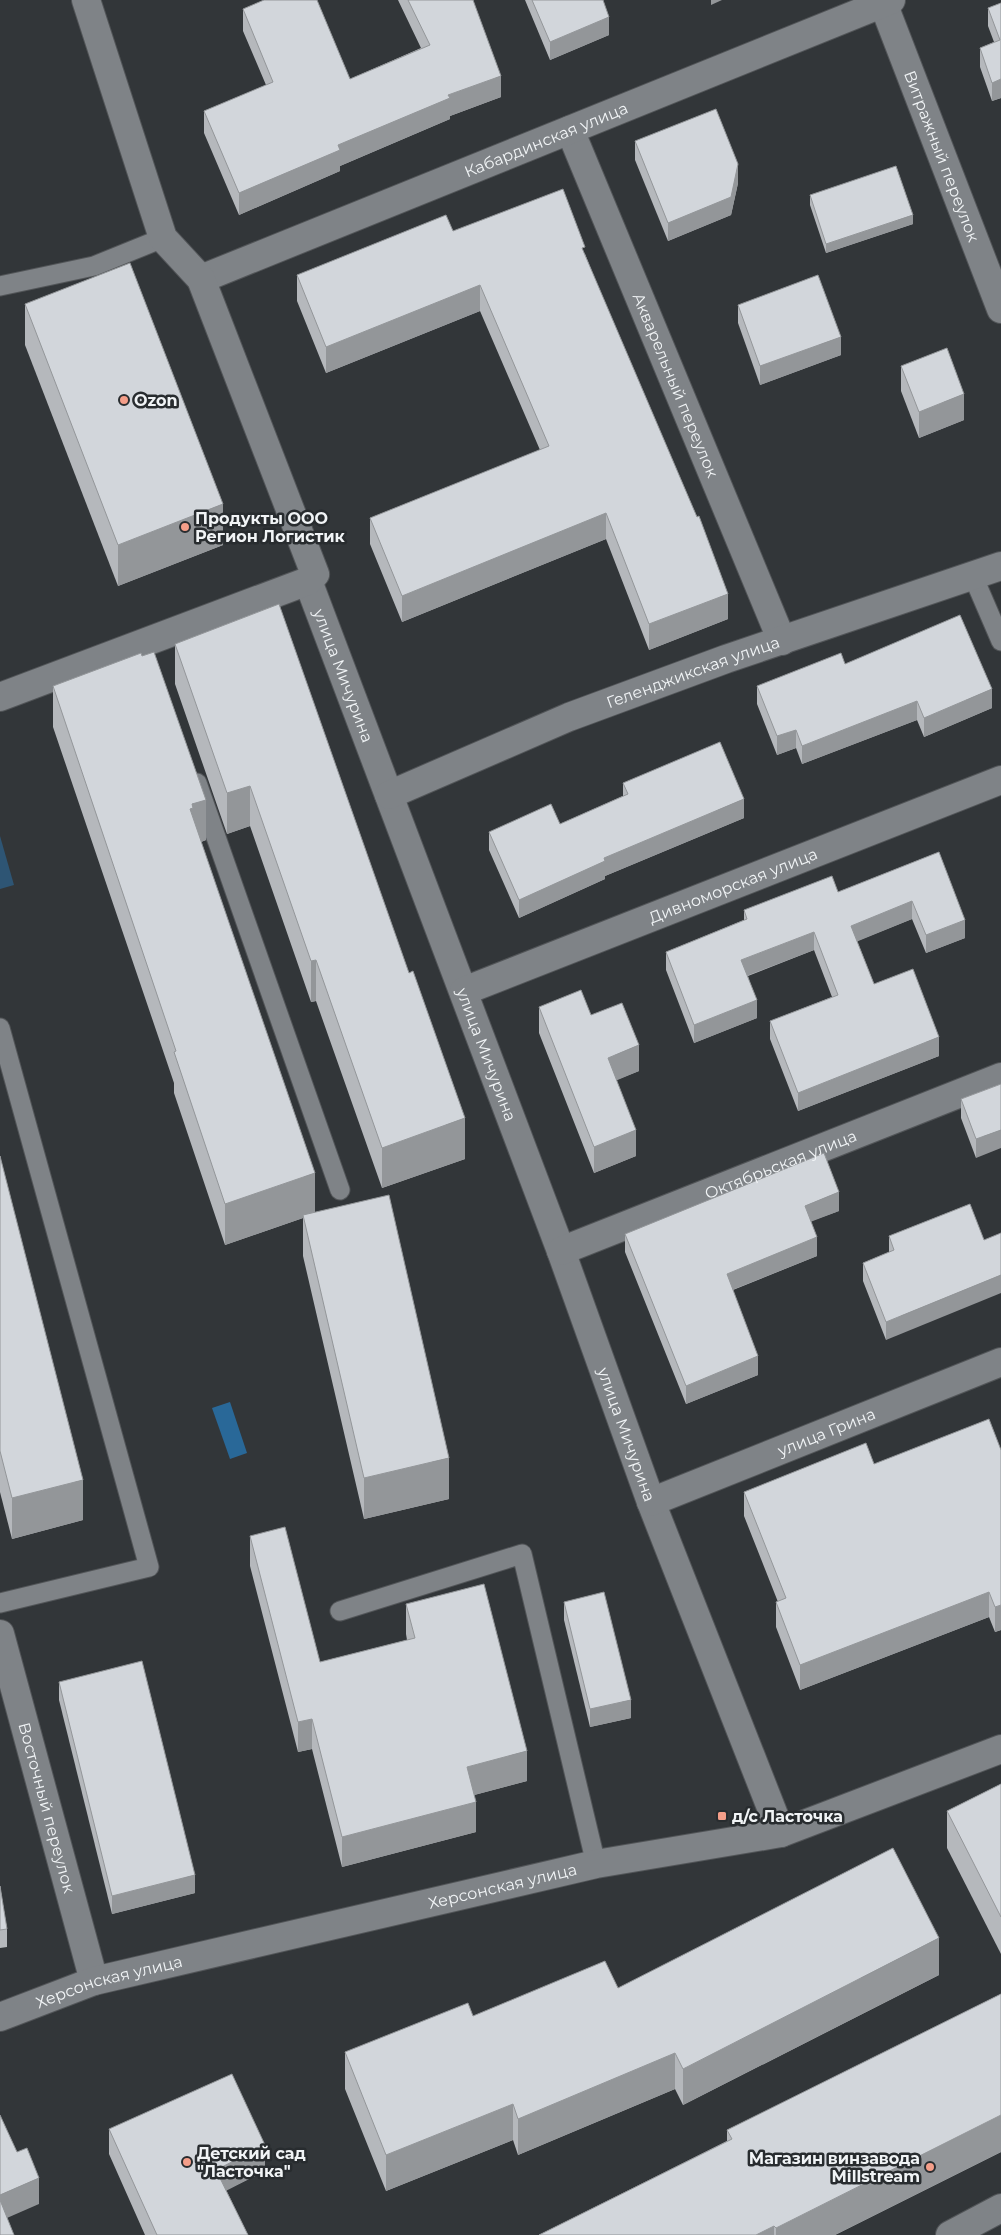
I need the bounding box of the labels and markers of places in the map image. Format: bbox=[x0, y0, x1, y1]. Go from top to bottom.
place label: Ozon bbox=[134, 391, 178, 410]
marker: Ozon bbox=[118, 394, 130, 406]
place label: Продукты ООО Регион Логистик bbox=[195, 509, 346, 546]
marker: Продукты ООО Регион Логистик bbox=[179, 521, 191, 533]
place label: д/с Ласточка bbox=[732, 1807, 843, 1826]
marker: д/с Ласточка bbox=[716, 1810, 728, 1822]
place label: Детский сад "Ласточка" bbox=[197, 2144, 306, 2181]
place label: Магазин винзавода Millstream bbox=[749, 2149, 920, 2186]
marker: Детский сад "Ласточка" bbox=[181, 2156, 193, 2168]
marker: Магазин винзавода Millstream bbox=[924, 2161, 936, 2173]

